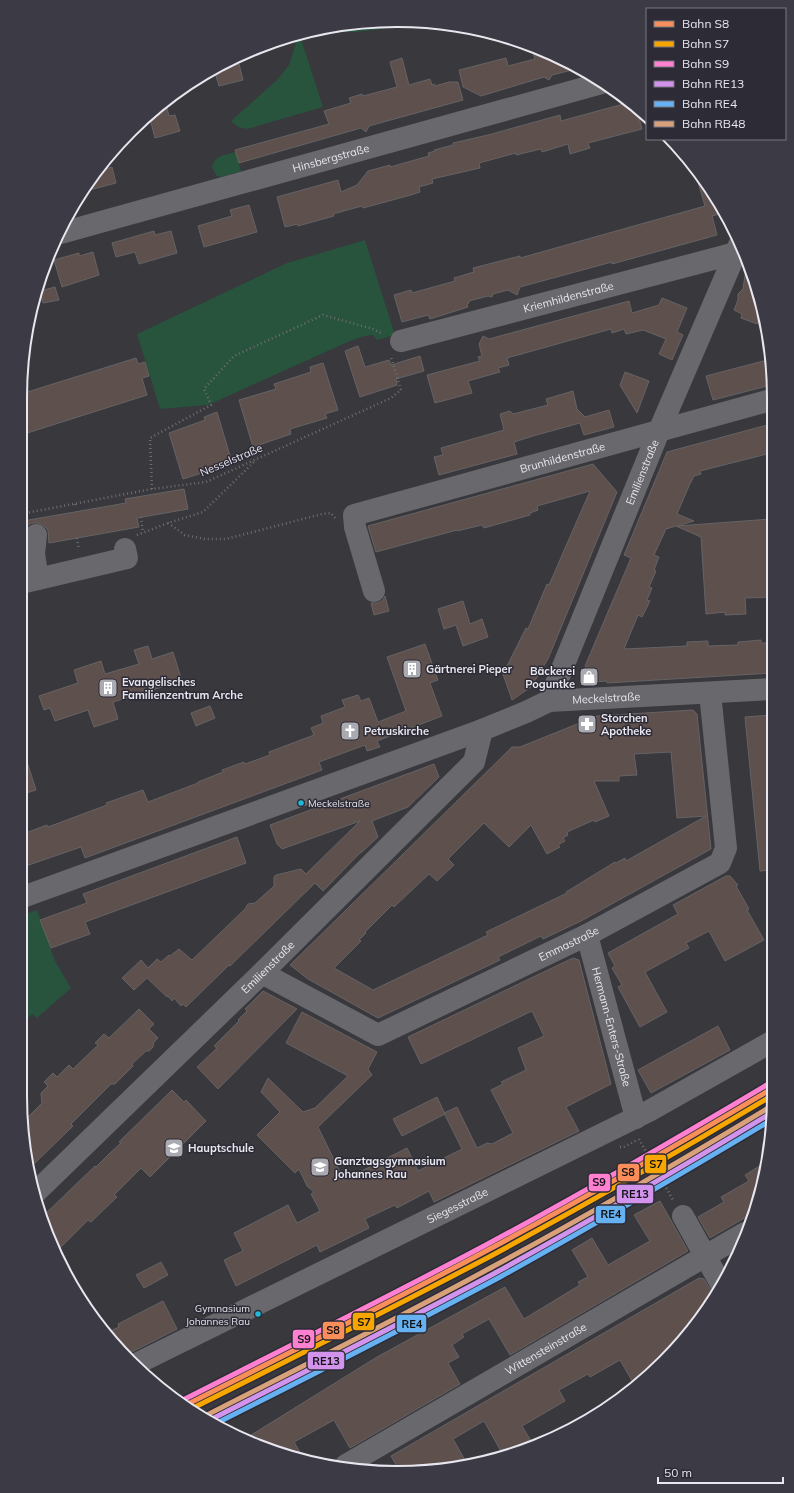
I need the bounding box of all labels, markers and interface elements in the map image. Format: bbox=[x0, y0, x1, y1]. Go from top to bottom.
legend bbox=[646, 8, 786, 140]
text: Bahn S8 bbox=[682, 16, 729, 31]
text: Bahn S7 bbox=[682, 36, 729, 51]
text: Bahn S9 bbox=[682, 56, 729, 71]
text: Bahn RE13 bbox=[682, 76, 744, 91]
text: Bahn RE4 bbox=[682, 96, 737, 111]
text: Bahn RB48 bbox=[682, 116, 745, 131]
street label: Hinsbergstraße bbox=[291, 141, 371, 175]
street label: Kriemhildenstraße bbox=[522, 278, 615, 316]
street label: Emilienstraße bbox=[623, 438, 662, 507]
street label: Brunhildenstraße bbox=[518, 439, 607, 476]
street label: Nesselstraße bbox=[198, 441, 264, 479]
building icon: Gärtnerei Pieper bbox=[401, 658, 423, 680]
place label: Gärtnerei Pieper bbox=[426, 662, 513, 676]
place label: Bäckerei Poguntke bbox=[525, 664, 575, 691]
shop icon: Bäckerei Poguntke bbox=[578, 666, 600, 688]
place label: Evangelisches Familienzentrum Arche bbox=[122, 675, 243, 702]
building icon: Evangelisches Familienzentrum Arche bbox=[97, 677, 119, 699]
street label: Meckelstraße bbox=[572, 689, 641, 707]
place label: Storchen Apotheke bbox=[601, 711, 651, 738]
pharmacy icon: Storchen Apotheke bbox=[576, 713, 598, 735]
church icon: Petruskirche bbox=[339, 720, 361, 742]
place label: Petruskirche bbox=[364, 724, 429, 738]
place label: Meckelstraße bbox=[308, 797, 370, 810]
marker: Meckelstraße bbox=[296, 798, 306, 808]
street label: Emmastraße bbox=[536, 923, 601, 964]
street label: Emilienstraße bbox=[238, 938, 297, 996]
street label: Hermann-Enters-Straße bbox=[589, 965, 634, 1088]
school or university icon: Hauptschule bbox=[163, 1137, 185, 1159]
place label: Hauptschule bbox=[188, 1141, 254, 1155]
place label: Ganztagsgymnasium Johannes Rau bbox=[334, 1154, 446, 1181]
line badge: S7 bbox=[644, 1154, 667, 1174]
school or university icon: Ganztagsgymnasium Johannes Rau bbox=[309, 1156, 331, 1178]
text: S7 bbox=[649, 1157, 663, 1171]
line badge: S8 bbox=[617, 1163, 640, 1182]
text: S8 bbox=[621, 1165, 635, 1179]
line badge: S9 bbox=[588, 1173, 611, 1192]
text: S9 bbox=[592, 1175, 606, 1189]
line badge: RE13 bbox=[616, 1184, 654, 1204]
street label: Siegesstraße bbox=[424, 1185, 490, 1226]
text: RE13 bbox=[621, 1187, 649, 1201]
line badge: RE4 bbox=[595, 1205, 626, 1224]
text: RE4 bbox=[601, 1207, 622, 1221]
place label: Gymnasium Johannes Rau bbox=[186, 1302, 250, 1328]
marker: Gymnasium Johannes Rau bbox=[253, 1309, 263, 1319]
line badge: S7 bbox=[352, 1312, 375, 1331]
line badge: RE4 bbox=[396, 1314, 427, 1333]
text: S7 bbox=[357, 1315, 371, 1329]
text: RE4 bbox=[402, 1317, 423, 1331]
street label: Wittensteinstraße bbox=[502, 1320, 589, 1378]
line badge: S8 bbox=[322, 1321, 345, 1340]
text: S8 bbox=[326, 1323, 340, 1337]
line badge: S9 bbox=[292, 1329, 315, 1349]
text: S9 bbox=[297, 1332, 311, 1346]
line badge: RE13 bbox=[307, 1351, 345, 1370]
text: RE13 bbox=[312, 1354, 340, 1368]
scale bar bbox=[658, 1459, 783, 1485]
text: 50 m bbox=[664, 1465, 692, 1480]

